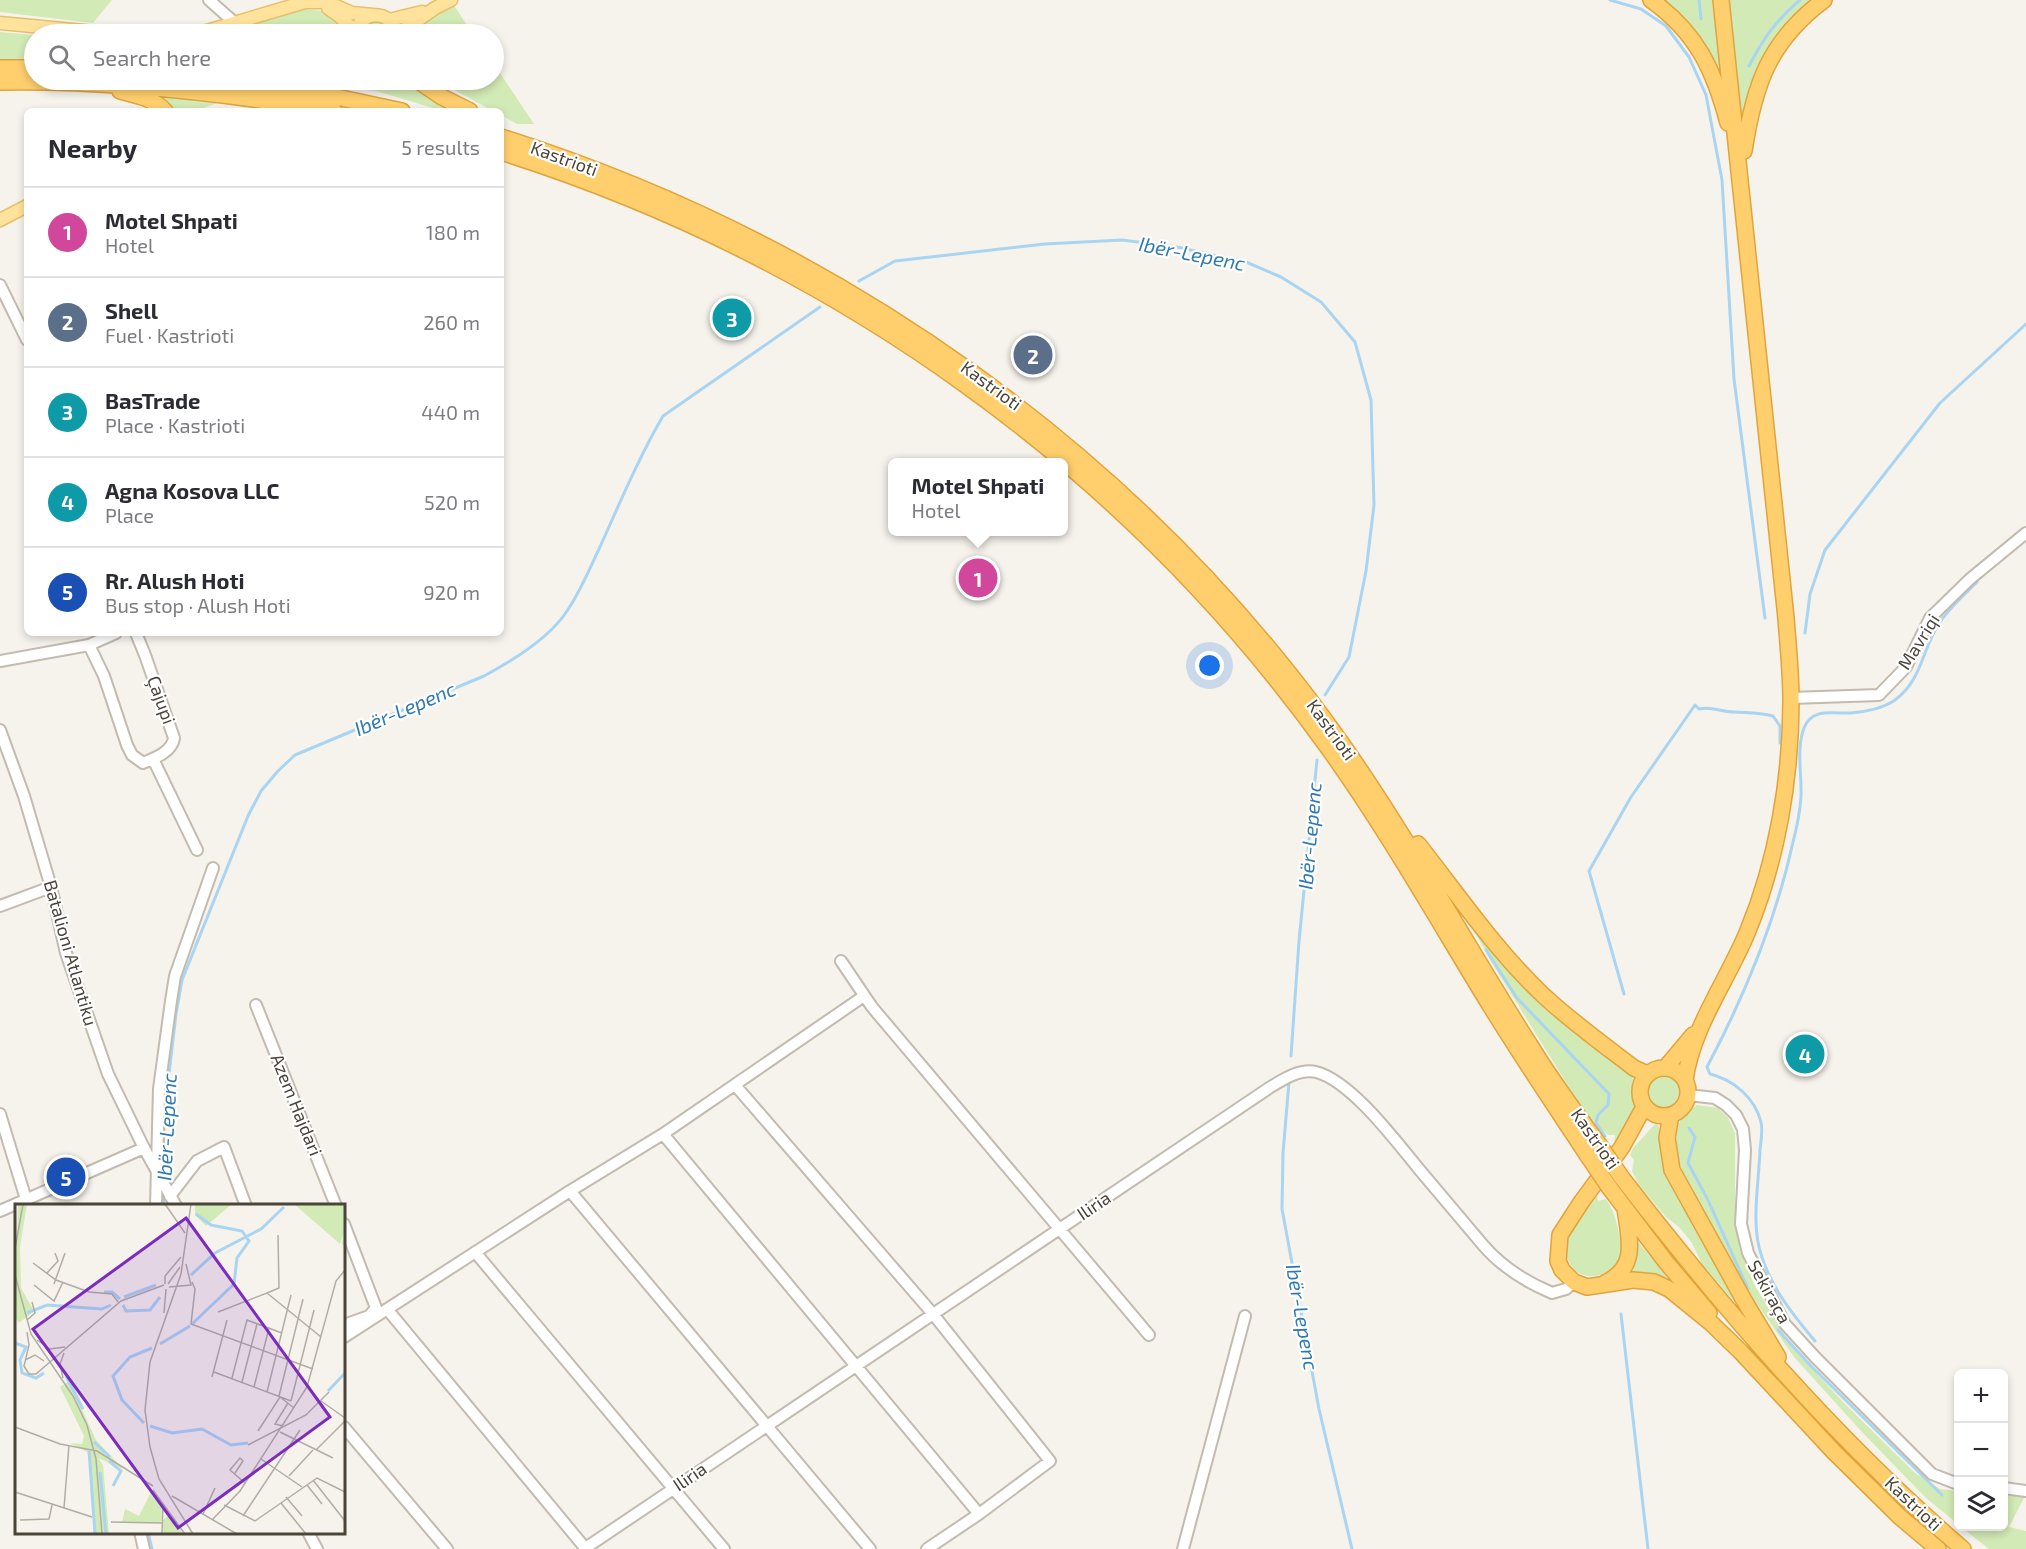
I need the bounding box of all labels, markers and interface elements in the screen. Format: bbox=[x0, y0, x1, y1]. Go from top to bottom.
search box bbox=[24, 24, 504, 90]
icon: search bbox=[45, 41, 78, 74]
text: Search here bbox=[93, 44, 211, 70]
text: Nearby bbox=[48, 132, 137, 163]
text: 5 results bbox=[401, 135, 480, 159]
street label: Kastrioti bbox=[528, 136, 601, 180]
text: Motel Shpati bbox=[105, 207, 238, 233]
text: 1 bbox=[63, 220, 72, 244]
text: 180 m bbox=[426, 220, 480, 244]
water label: Ibër-Lepenc bbox=[1137, 231, 1248, 275]
text: Hotel bbox=[105, 233, 154, 257]
pin: 3 bbox=[712, 296, 752, 340]
text: Shell bbox=[105, 297, 158, 323]
text: 2 bbox=[62, 310, 73, 334]
text: 260 m bbox=[423, 310, 480, 334]
text: Fuel · Kastrioti bbox=[105, 323, 234, 347]
pin: 2 bbox=[1014, 332, 1052, 378]
street label: Kastrioti bbox=[957, 356, 1026, 415]
text: BasTrade bbox=[105, 387, 200, 413]
text: 3 bbox=[62, 400, 73, 424]
text: 440 m bbox=[421, 400, 480, 424]
text: Place · Kastrioti bbox=[105, 413, 245, 437]
popup bbox=[888, 458, 1068, 536]
text: Motel Shpati bbox=[912, 472, 1044, 498]
text: Agna Kosova LLC bbox=[105, 477, 280, 503]
text: 4 bbox=[61, 490, 74, 514]
text: 520 m bbox=[424, 490, 480, 514]
text: Hotel bbox=[912, 498, 961, 522]
text: Place bbox=[105, 503, 154, 527]
pin: 1 bbox=[958, 556, 998, 600]
text: Rr. Alush Hoti bbox=[105, 567, 245, 593]
text: 5 bbox=[62, 580, 73, 604]
text: 920 m bbox=[423, 580, 480, 604]
text: Bus stop · Alush Hoti bbox=[105, 593, 291, 617]
street label: Mavriqi bbox=[1892, 610, 1944, 673]
your location bbox=[1195, 651, 1224, 680]
street label: Çajupi bbox=[142, 672, 181, 727]
water label: Ibër-Lepenc bbox=[350, 676, 459, 740]
street label: Kastrioti bbox=[1302, 695, 1361, 764]
water label: Ibër-Lepenc bbox=[1292, 781, 1326, 891]
street label: Batalioni Atlantiku bbox=[40, 877, 102, 1028]
pin: 4 bbox=[1786, 1032, 1824, 1076]
street label: Azem Hajdari bbox=[266, 1050, 327, 1159]
water label: Ibër-Lepenc bbox=[151, 1072, 181, 1181]
street label: Kastrioti bbox=[1567, 1104, 1625, 1173]
pin: 5 bbox=[46, 1154, 86, 1200]
street label: Iliria bbox=[1072, 1186, 1115, 1224]
inset map bbox=[15, 1204, 345, 1534]
street label: Sekiraça bbox=[1743, 1256, 1796, 1328]
water label: Ibër-Lepenc bbox=[1282, 1262, 1324, 1372]
map controls bbox=[1954, 1369, 2008, 1531]
button: + bbox=[1954, 1369, 2008, 1423]
button: − bbox=[1954, 1423, 2008, 1477]
street label: Iliria bbox=[668, 1457, 711, 1495]
street label: Kastrioti bbox=[1881, 1471, 1947, 1535]
button: layers bbox=[1954, 1477, 2008, 1531]

